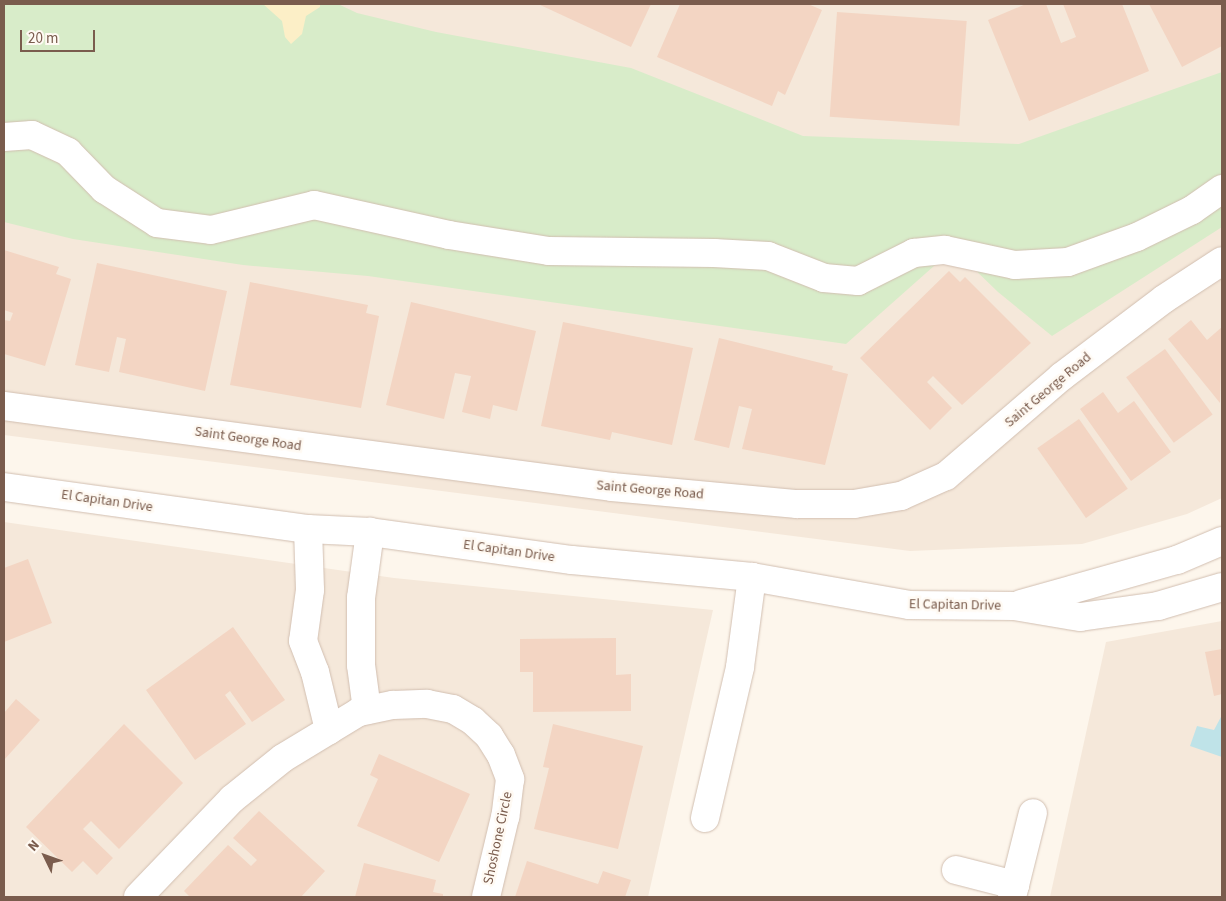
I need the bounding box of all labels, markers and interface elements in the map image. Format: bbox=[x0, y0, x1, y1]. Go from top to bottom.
scale bar bbox=[22, 20, 98, 52]
text: 20 m bbox=[28, 28, 58, 49]
street label: Saint George Road bbox=[1001, 349, 1095, 431]
street label: Saint George Road bbox=[194, 423, 302, 455]
street label: Saint George Road bbox=[596, 477, 704, 503]
street label: El Capitan Drive bbox=[60, 486, 154, 516]
street label: El Capitan Drive bbox=[462, 536, 556, 566]
street label: El Capitan Drive bbox=[909, 596, 1001, 614]
street label: Shoshone Circle bbox=[480, 790, 516, 886]
north arrow bbox=[20, 831, 70, 881]
text: N bbox=[23, 836, 44, 856]

